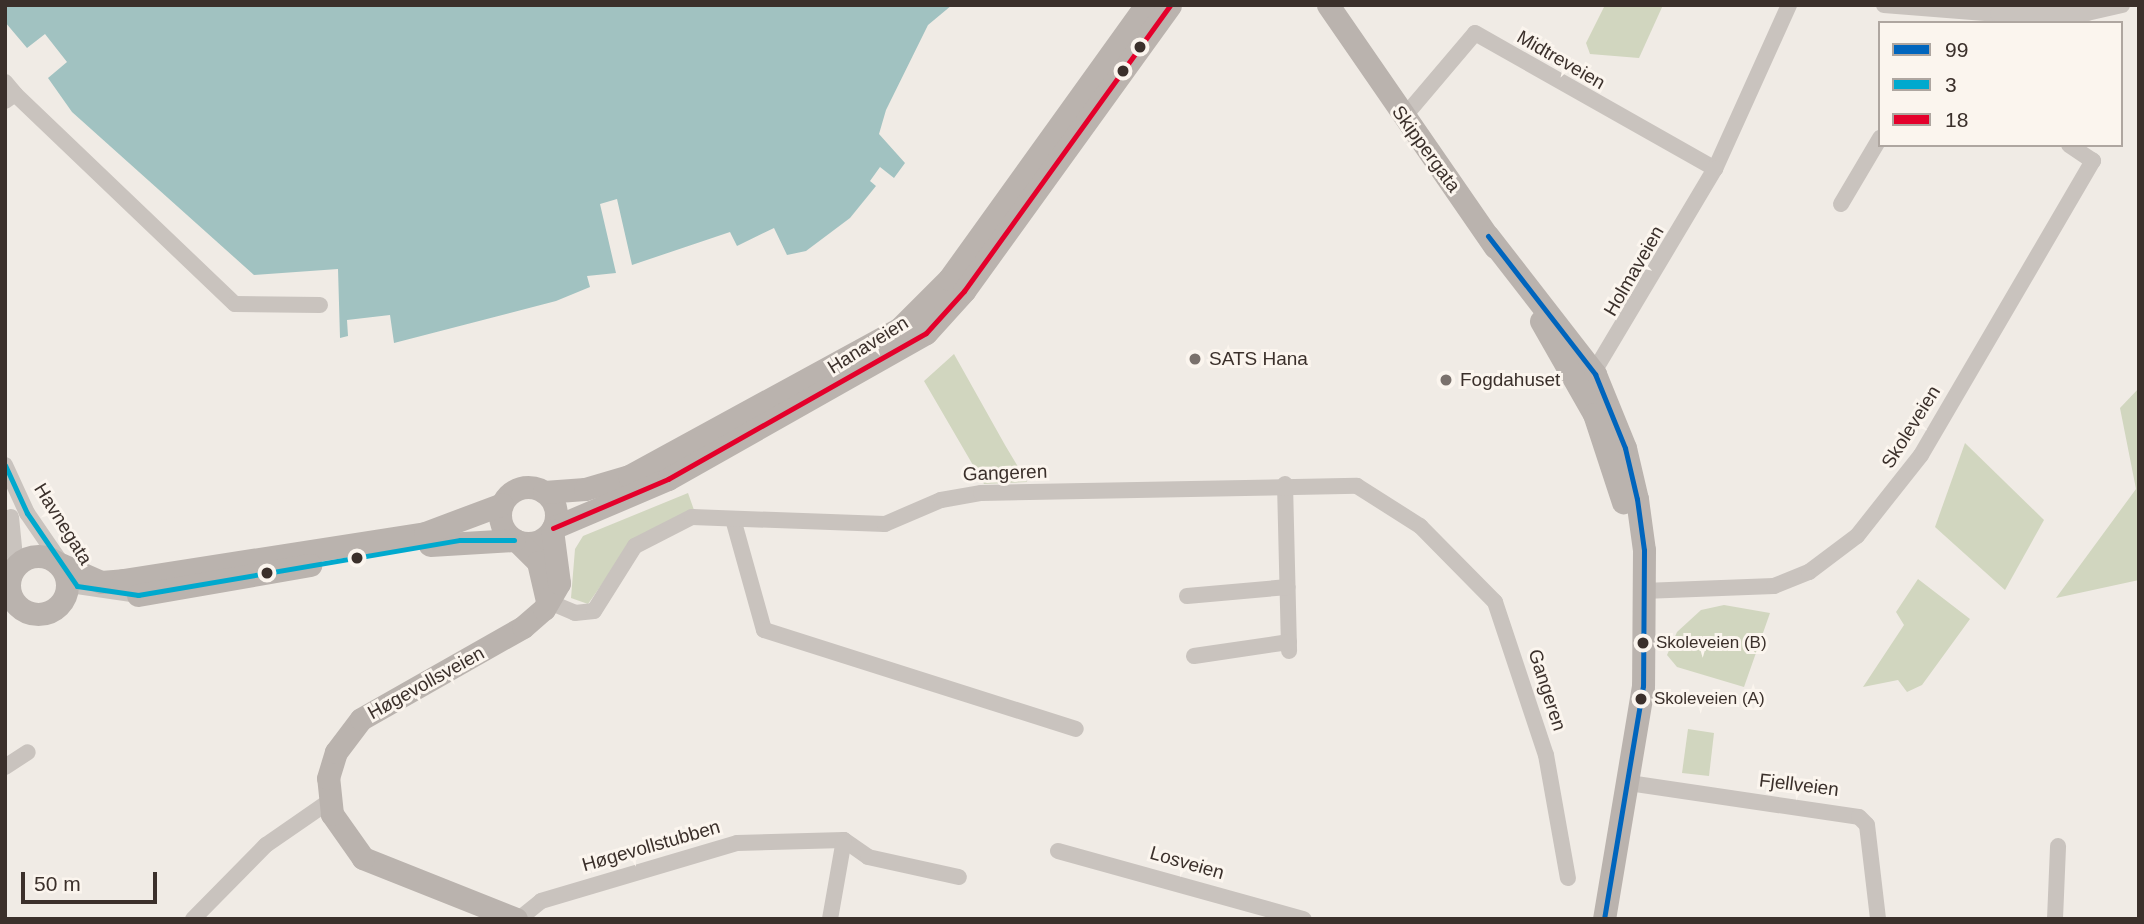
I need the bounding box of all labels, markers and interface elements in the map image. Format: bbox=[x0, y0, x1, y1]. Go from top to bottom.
legend bbox=[1878, 21, 2123, 147]
street label: Midtreveien bbox=[1513, 26, 1609, 94]
text: 99 bbox=[1945, 38, 1968, 61]
unlabelled marker bbox=[1133, 40, 1147, 54]
unlabelled marker bbox=[1116, 64, 1130, 78]
text: 3 bbox=[1945, 73, 1957, 96]
street label: Skippergata bbox=[1387, 101, 1465, 197]
text: 18 bbox=[1945, 108, 1968, 131]
street label: Holmaveien bbox=[1599, 222, 1669, 320]
street label: Hanaveien bbox=[823, 311, 913, 379]
place label: SATS Hana bbox=[1209, 348, 1308, 370]
marker: SATS Hana bbox=[1187, 351, 1203, 367]
place label: Fogdahuset bbox=[1460, 369, 1560, 391]
marker: Fogdahuset bbox=[1438, 372, 1454, 388]
street label: Skoleveien bbox=[1877, 382, 1945, 472]
street label: Gangeren bbox=[962, 460, 1048, 486]
street label: Havnegata bbox=[29, 479, 97, 569]
unlabelled marker bbox=[350, 551, 364, 565]
unlabelled marker bbox=[260, 566, 274, 580]
place label: Skoleveien (B) bbox=[1656, 633, 1767, 653]
marker: Skoleveien (B) bbox=[1636, 636, 1650, 650]
street label: Høgevollsveien bbox=[364, 642, 488, 724]
street label: Gangeren bbox=[1523, 646, 1571, 734]
place label: Skoleveien (A) bbox=[1654, 689, 1765, 709]
marker: Skoleveien (A) bbox=[1634, 692, 1648, 706]
street label: Fjellveien bbox=[1758, 769, 1840, 801]
street label: Høgevollstubben bbox=[579, 815, 723, 877]
street label: Losveien bbox=[1147, 842, 1227, 884]
scale bar bbox=[24, 858, 161, 902]
text: 50 m bbox=[34, 872, 81, 895]

